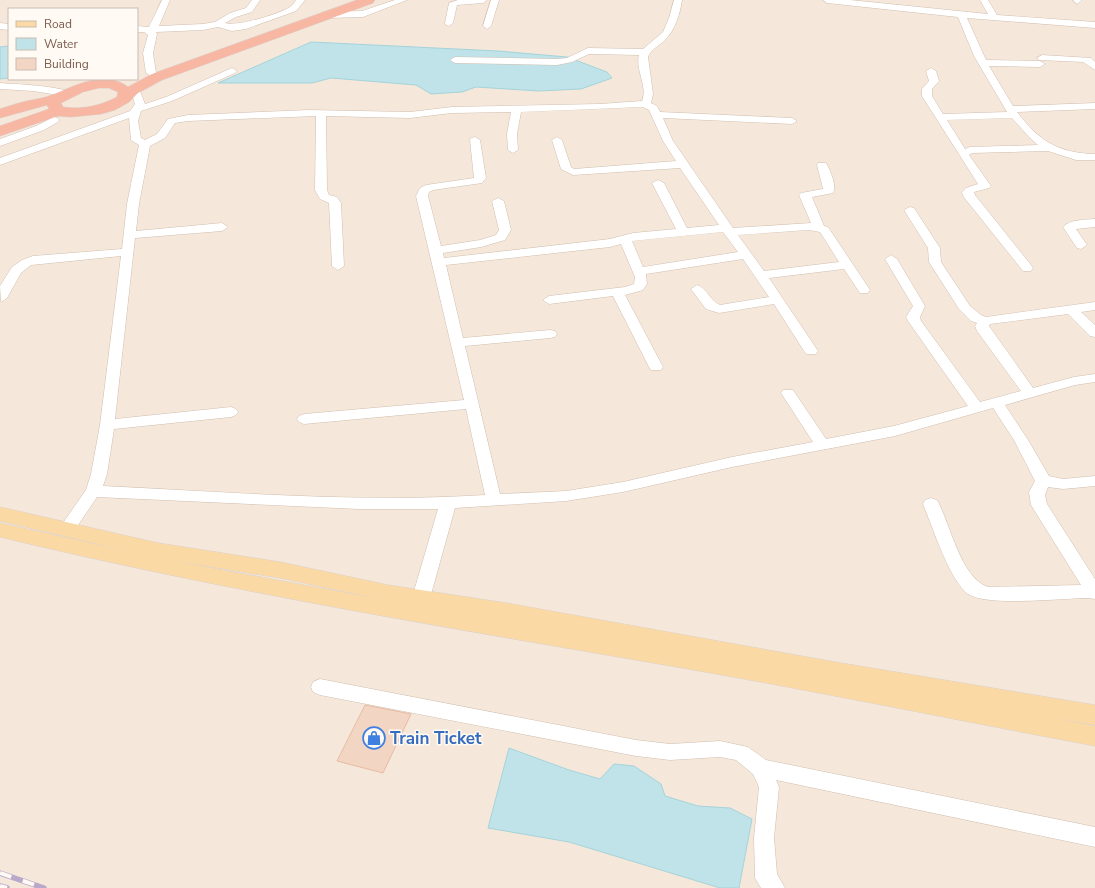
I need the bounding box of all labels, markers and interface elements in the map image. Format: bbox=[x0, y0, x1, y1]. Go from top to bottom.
legend bbox=[8, 8, 138, 80]
text: Road bbox=[44, 16, 72, 32]
text: Water bbox=[44, 36, 78, 52]
text: Building bbox=[44, 56, 89, 72]
shop icon: Train Ticket bbox=[361, 725, 387, 751]
place label: Train Ticket bbox=[390, 727, 482, 750]

